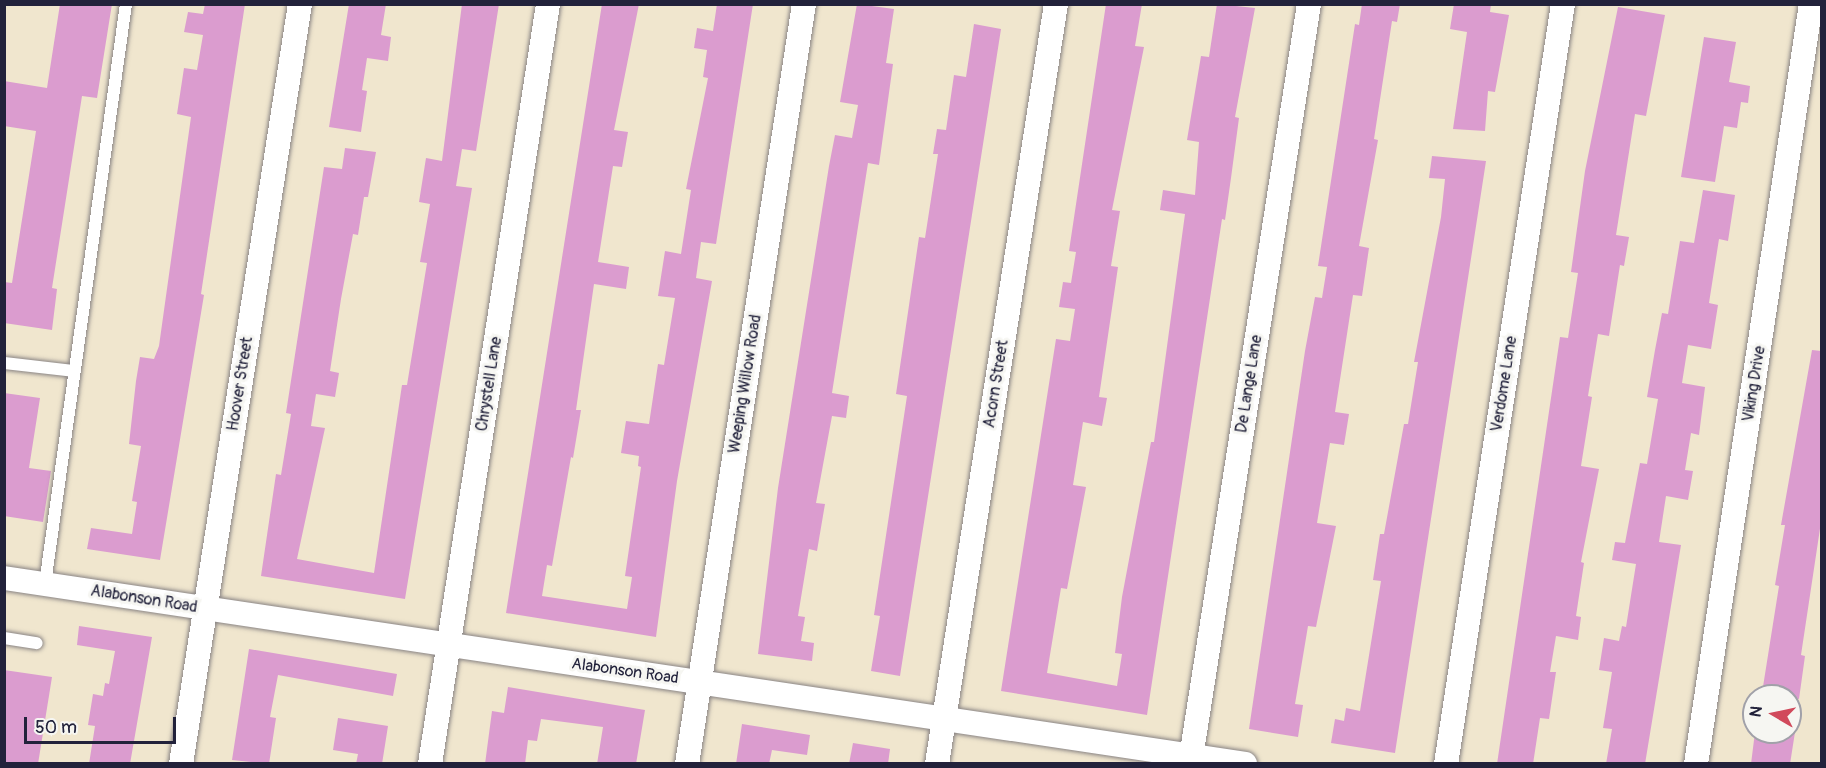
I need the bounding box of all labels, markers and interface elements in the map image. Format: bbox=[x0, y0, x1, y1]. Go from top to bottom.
street label: Weeping Willow Road bbox=[725, 313, 765, 455]
street label: De Lange Lane bbox=[1232, 334, 1266, 434]
street label: Chrystell Lane bbox=[472, 335, 506, 433]
street label: Verdome Lane bbox=[1487, 335, 1521, 433]
street label: Hoover Street bbox=[223, 336, 257, 432]
street label: Acorn Street bbox=[980, 339, 1012, 429]
street label: Viking Drive bbox=[1739, 345, 1769, 423]
street label: Alabonson Road bbox=[89, 581, 199, 617]
street label: Alabonson Road bbox=[570, 654, 680, 688]
north arrow bbox=[1742, 684, 1802, 744]
scale bar bbox=[27, 705, 178, 743]
text: N bbox=[1745, 705, 1767, 718]
text: 50 m bbox=[35, 716, 77, 739]

